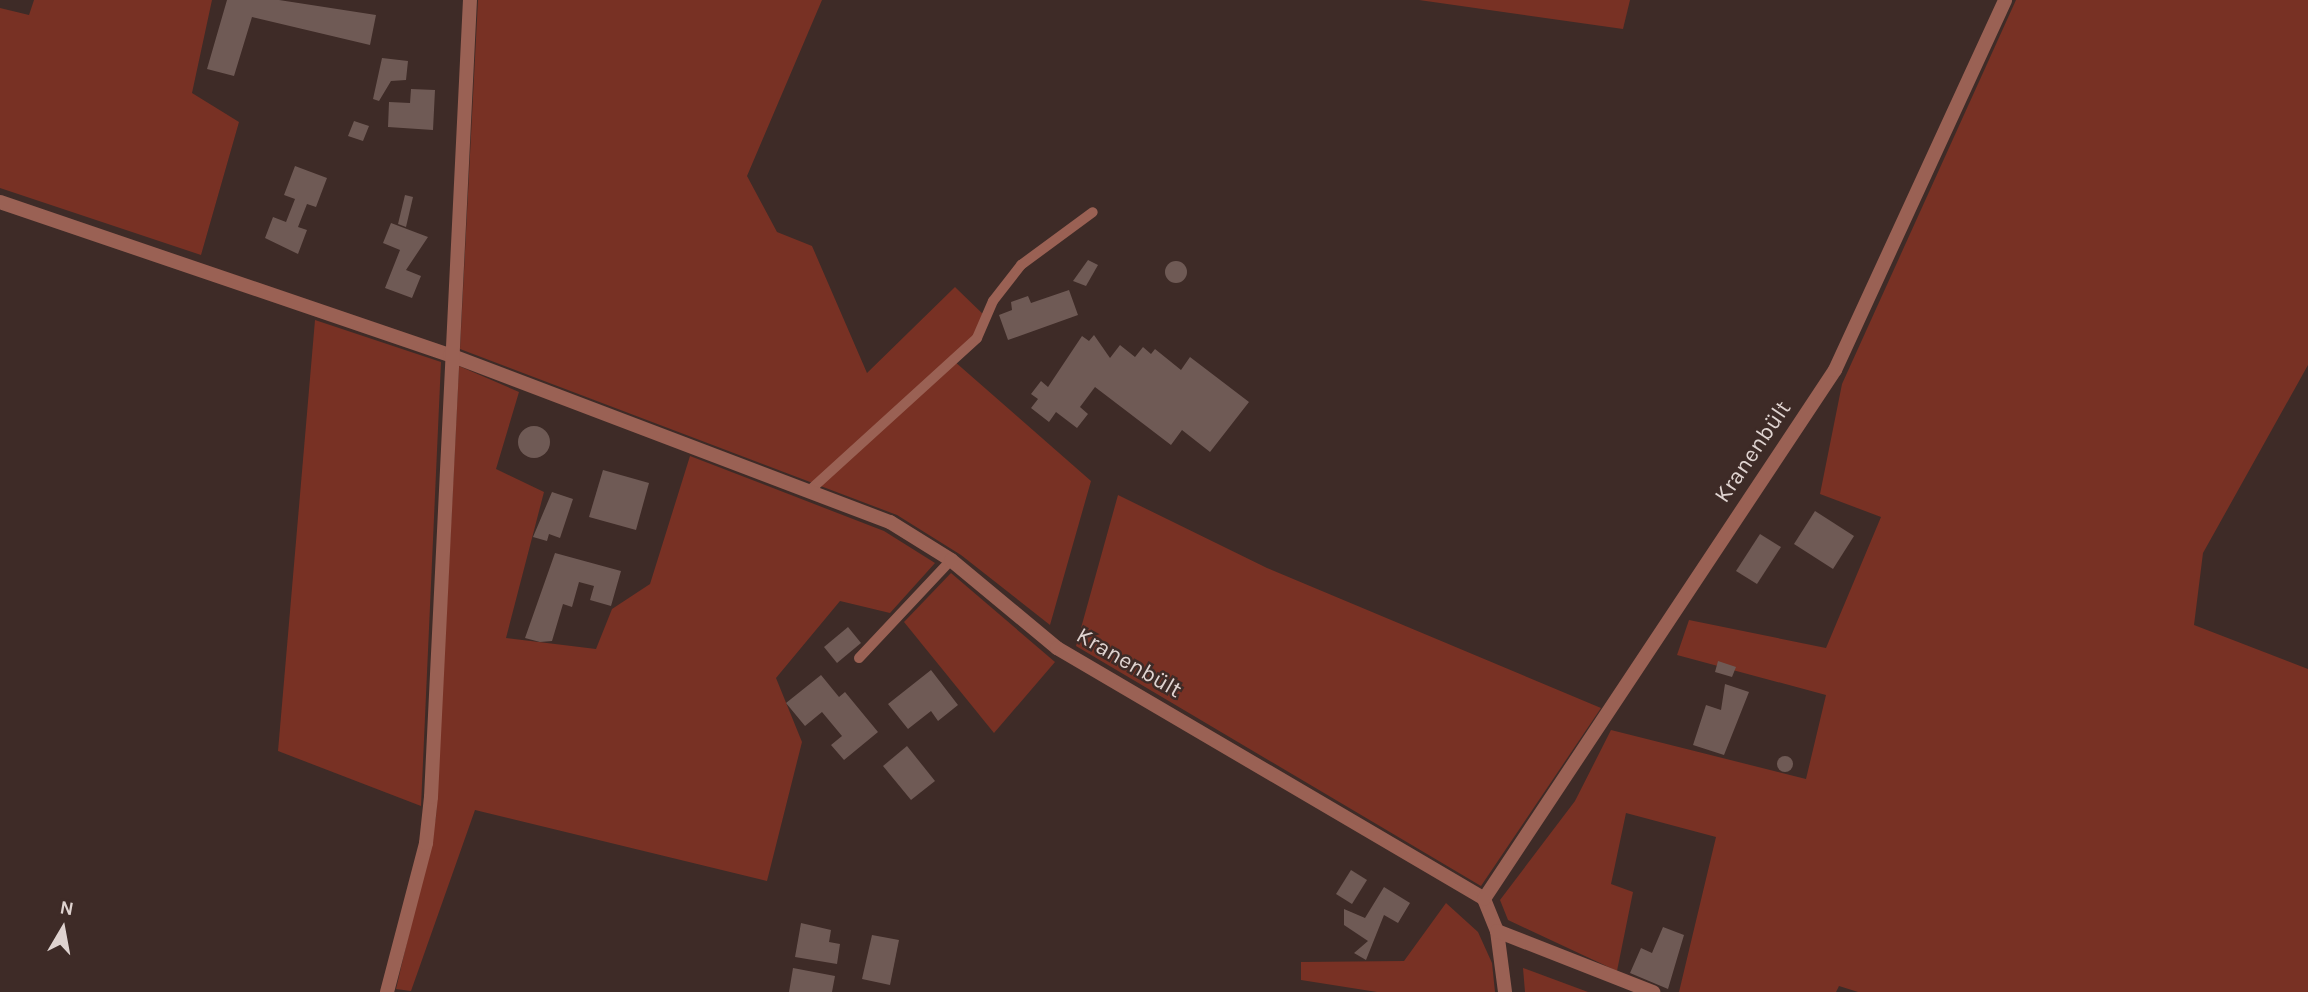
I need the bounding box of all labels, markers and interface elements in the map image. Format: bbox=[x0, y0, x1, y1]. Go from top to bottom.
street label: Kranenbült bbox=[1709, 396, 1797, 508]
street label: Kranenbült bbox=[1071, 622, 1187, 704]
north arrow bbox=[28, 894, 98, 964]
text: N bbox=[58, 896, 75, 920]

